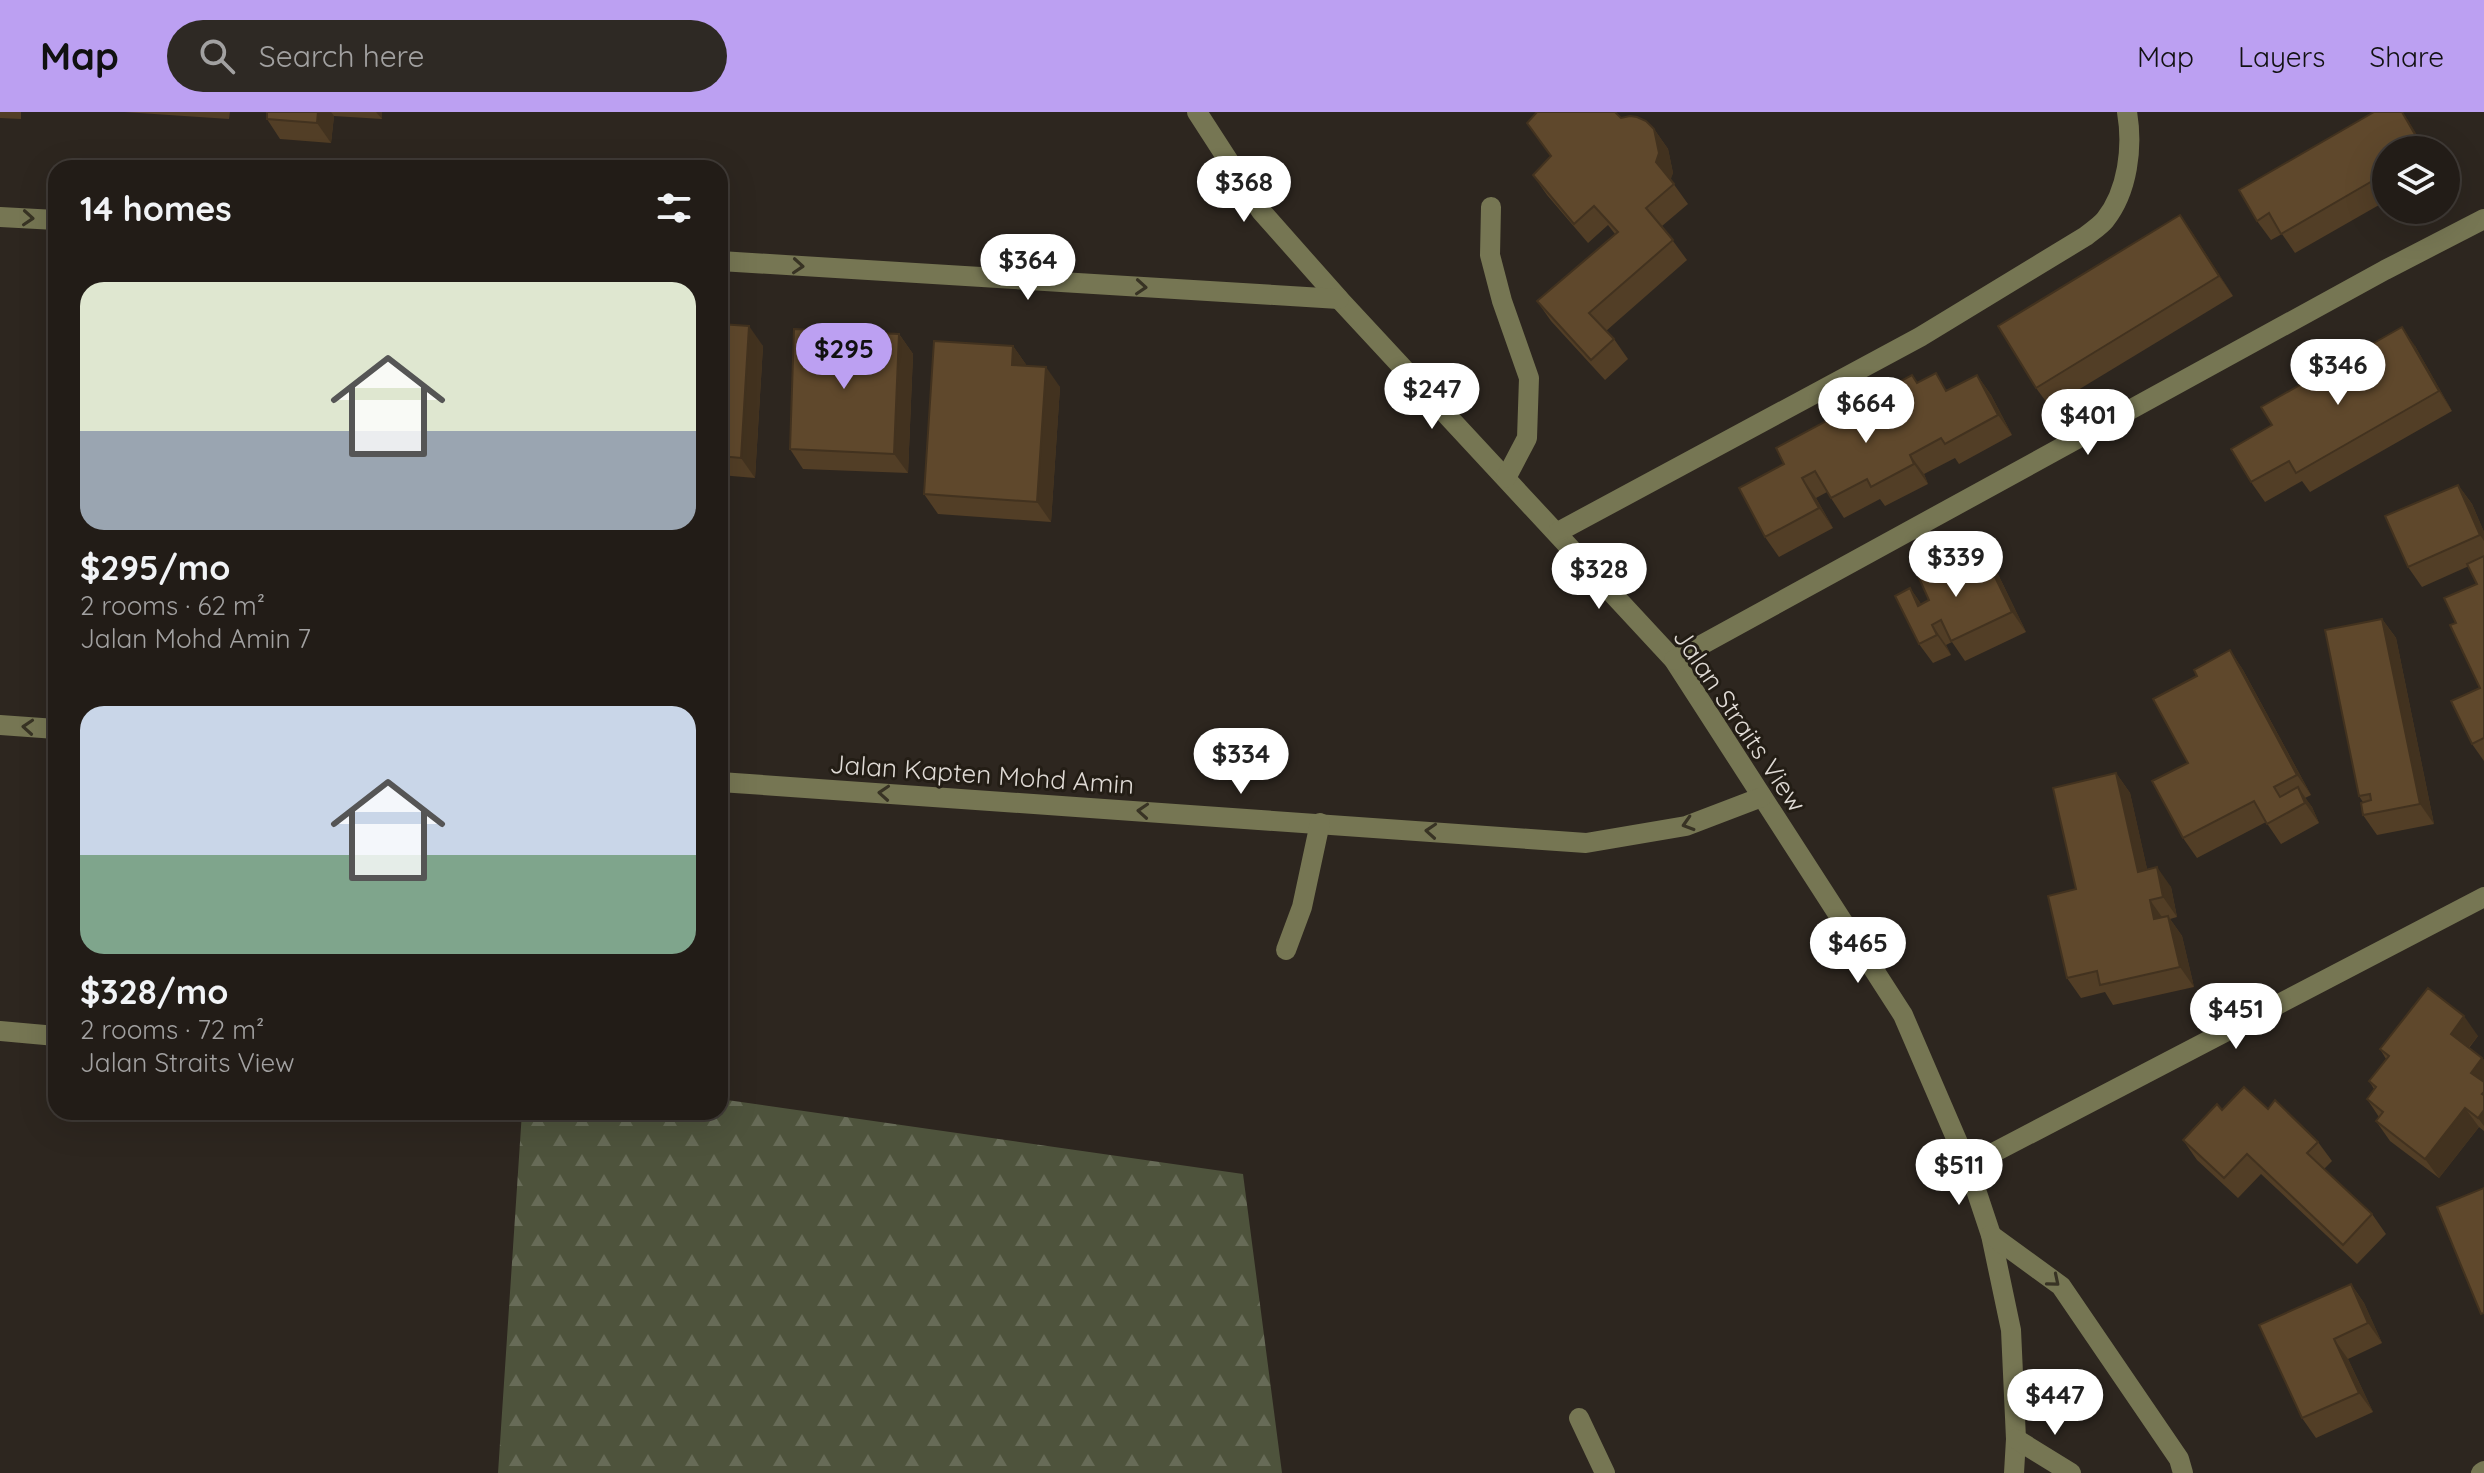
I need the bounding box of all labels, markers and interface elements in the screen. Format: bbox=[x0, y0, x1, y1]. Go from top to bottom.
search box bbox=[167, 20, 727, 92]
text: Map bbox=[40, 32, 119, 80]
icon: search bbox=[195, 34, 239, 78]
text: Search here bbox=[259, 37, 424, 75]
text: Map bbox=[2137, 39, 2194, 74]
text: Layers bbox=[2238, 39, 2325, 74]
text: Share bbox=[2369, 39, 2444, 74]
map controls bbox=[2372, 136, 2460, 224]
button: layers bbox=[2372, 136, 2460, 224]
pin: $368 bbox=[1197, 156, 1291, 224]
text: $368 bbox=[1215, 165, 1273, 198]
icon: filters bbox=[652, 186, 696, 230]
text: 14 homes bbox=[80, 187, 232, 230]
one-way arrow bbox=[22, 209, 35, 226]
pin: $364 bbox=[981, 234, 1075, 302]
text: $364 bbox=[998, 243, 1058, 276]
one-way arrow bbox=[792, 257, 805, 274]
one-way arrow bbox=[1135, 278, 1148, 295]
pin: $295 bbox=[797, 323, 891, 391]
text: $295 bbox=[814, 332, 874, 365]
icon: home bbox=[316, 334, 460, 478]
pin: $346 bbox=[2291, 339, 2385, 407]
text: $346 bbox=[2308, 348, 2368, 381]
pin: $247 bbox=[1385, 363, 1479, 431]
text: $247 bbox=[1402, 372, 1462, 405]
pin: $664 bbox=[1819, 377, 1913, 445]
text: $664 bbox=[1836, 386, 1896, 419]
pin: $401 bbox=[2041, 389, 2135, 457]
text: $401 bbox=[2060, 398, 2116, 431]
pin: $339 bbox=[1909, 531, 2003, 599]
text: $339 bbox=[1927, 540, 1985, 573]
pin: $328 bbox=[1552, 543, 1646, 611]
text: $295/mo bbox=[80, 546, 230, 589]
text: $328 bbox=[1570, 552, 1628, 585]
text: 2 rooms · 62 m² bbox=[80, 589, 265, 622]
text: Jalan Mohd Amin 7 bbox=[80, 622, 311, 655]
street label: Jalan Straits View bbox=[1666, 622, 1814, 818]
one-way arrow bbox=[21, 719, 34, 736]
pin: $334 bbox=[1194, 728, 1288, 796]
text: $334 bbox=[1212, 737, 1270, 770]
street label: Jalan Kapten Mohd Amin bbox=[829, 747, 1135, 801]
icon: home bbox=[316, 758, 460, 902]
one-way arrow bbox=[877, 785, 890, 802]
one-way arrow bbox=[1136, 803, 1149, 820]
one-way arrow bbox=[1682, 815, 1696, 831]
one-way arrow bbox=[1424, 823, 1437, 840]
pin: $465 bbox=[1811, 917, 1905, 985]
text: $465 bbox=[1828, 926, 1888, 959]
text: $328/mo bbox=[80, 970, 228, 1013]
pin: $451 bbox=[2189, 983, 2283, 1051]
text: $451 bbox=[2208, 992, 2264, 1025]
text: 2 rooms · 72 m² bbox=[80, 1013, 264, 1046]
text: Jalan Straits View bbox=[80, 1046, 295, 1079]
pin: $511 bbox=[1912, 1139, 2006, 1207]
text: $511 bbox=[1934, 1148, 1984, 1181]
one-way arrow bbox=[2044, 1271, 2059, 1286]
pin: $447 bbox=[2008, 1369, 2102, 1437]
text: $447 bbox=[2025, 1378, 2085, 1411]

